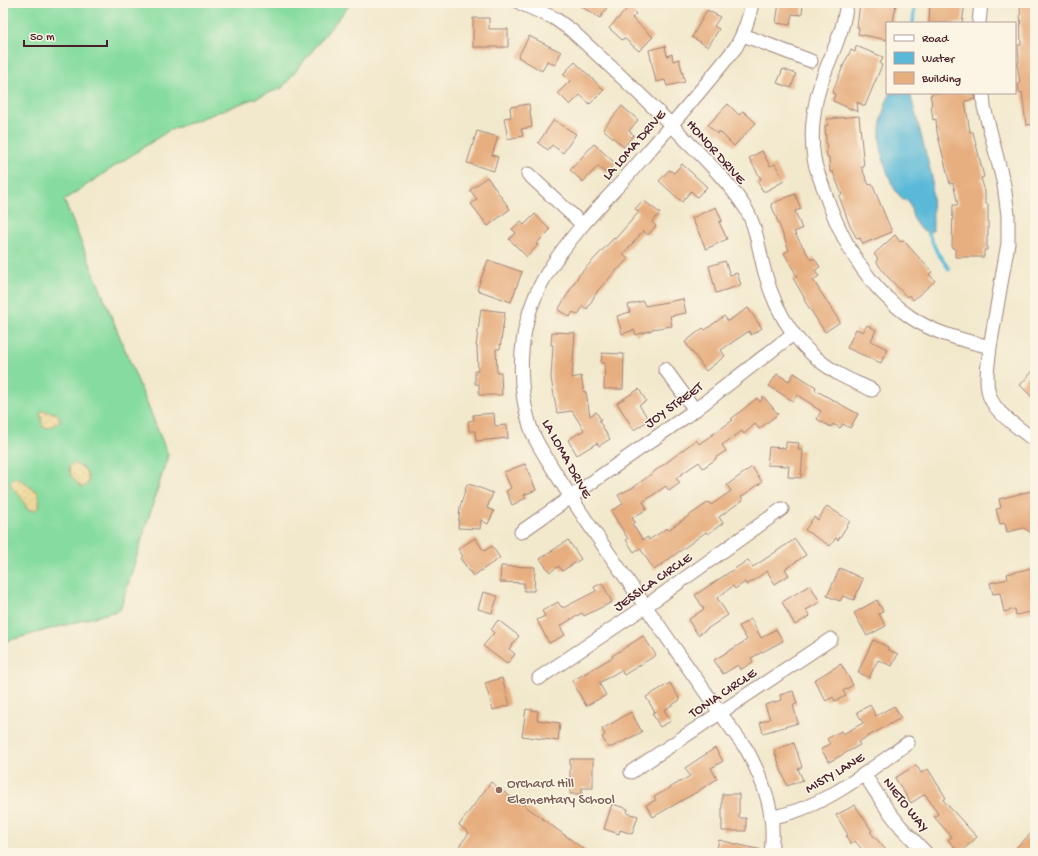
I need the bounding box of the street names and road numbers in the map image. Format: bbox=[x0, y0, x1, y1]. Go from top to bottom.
street label: LA LOMA DRIVE bbox=[600, 106, 671, 184]
street label: HONOR DRIVE bbox=[682, 117, 749, 189]
street label: JOY STREET bbox=[642, 379, 707, 433]
street label: LA LOMA DRIVE bbox=[537, 417, 595, 503]
street label: JESSICA CIRCLE bbox=[611, 549, 697, 616]
street label: TONIA CIRCLE bbox=[686, 665, 761, 723]
street label: MISTY LANE bbox=[803, 749, 869, 798]
street label: NIETO WAY bbox=[878, 775, 932, 836]

